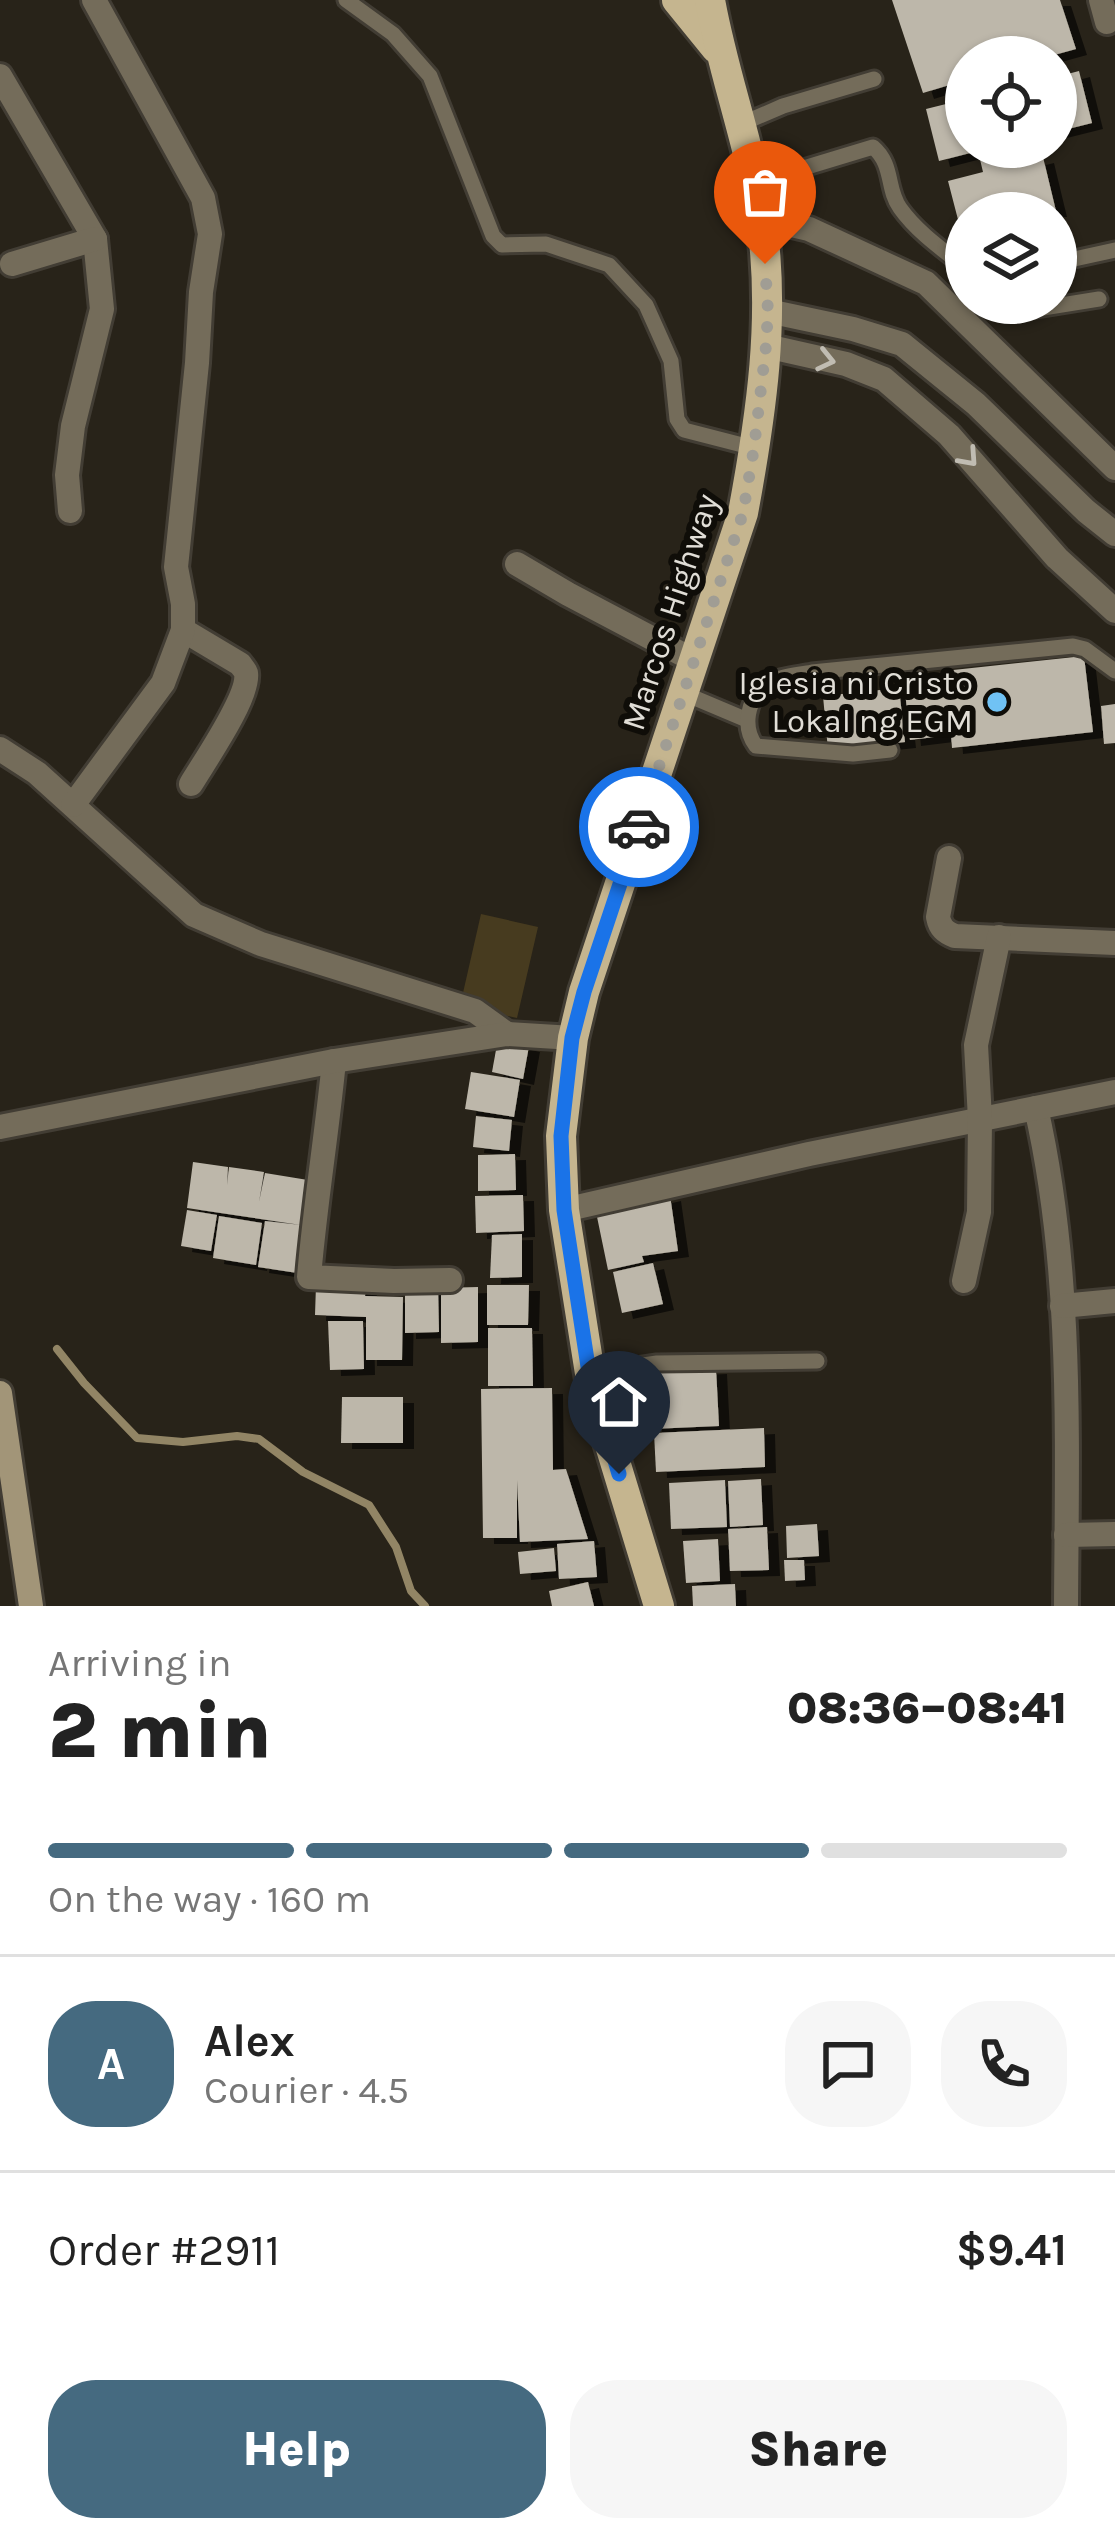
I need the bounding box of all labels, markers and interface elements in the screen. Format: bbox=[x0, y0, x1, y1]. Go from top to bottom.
map controls bbox=[945, 36, 1077, 324]
button: locate bbox=[945, 36, 1077, 168]
pin bbox=[714, 141, 816, 264]
icon: bag bbox=[732, 159, 798, 225]
button: layers bbox=[945, 192, 1077, 324]
one-way arrow bbox=[816, 346, 836, 371]
one-way arrow bbox=[955, 445, 977, 467]
street label: Marcos Highway bbox=[614, 489, 726, 735]
place label: Iglesia ni Cristo Lokal ng EGM bbox=[738, 664, 973, 740]
marker: Iglesia ni Cristo Lokal ng EGM bbox=[984, 689, 1010, 715]
courier bbox=[579, 767, 699, 887]
icon: car bbox=[606, 794, 672, 860]
pin bbox=[568, 1351, 670, 1474]
icon: home bbox=[586, 1369, 652, 1435]
text: Arriving in bbox=[48, 1640, 231, 1686]
text: 08:36–08:41 bbox=[787, 1682, 1067, 1734]
text: 2 min bbox=[48, 1685, 272, 1777]
text: On the way · 160 m bbox=[48, 1876, 371, 1922]
button: chat bbox=[785, 2001, 911, 2127]
button: phone bbox=[941, 2001, 1067, 2127]
text: Alex bbox=[204, 2015, 295, 2067]
text: A bbox=[97, 2038, 125, 2090]
text: Courier · 4.5 bbox=[204, 2067, 409, 2113]
text: Order #2911 bbox=[48, 2224, 280, 2276]
text: $9.41 bbox=[956, 2224, 1067, 2276]
button: Help bbox=[48, 2380, 546, 2518]
button: Share bbox=[570, 2380, 1067, 2518]

